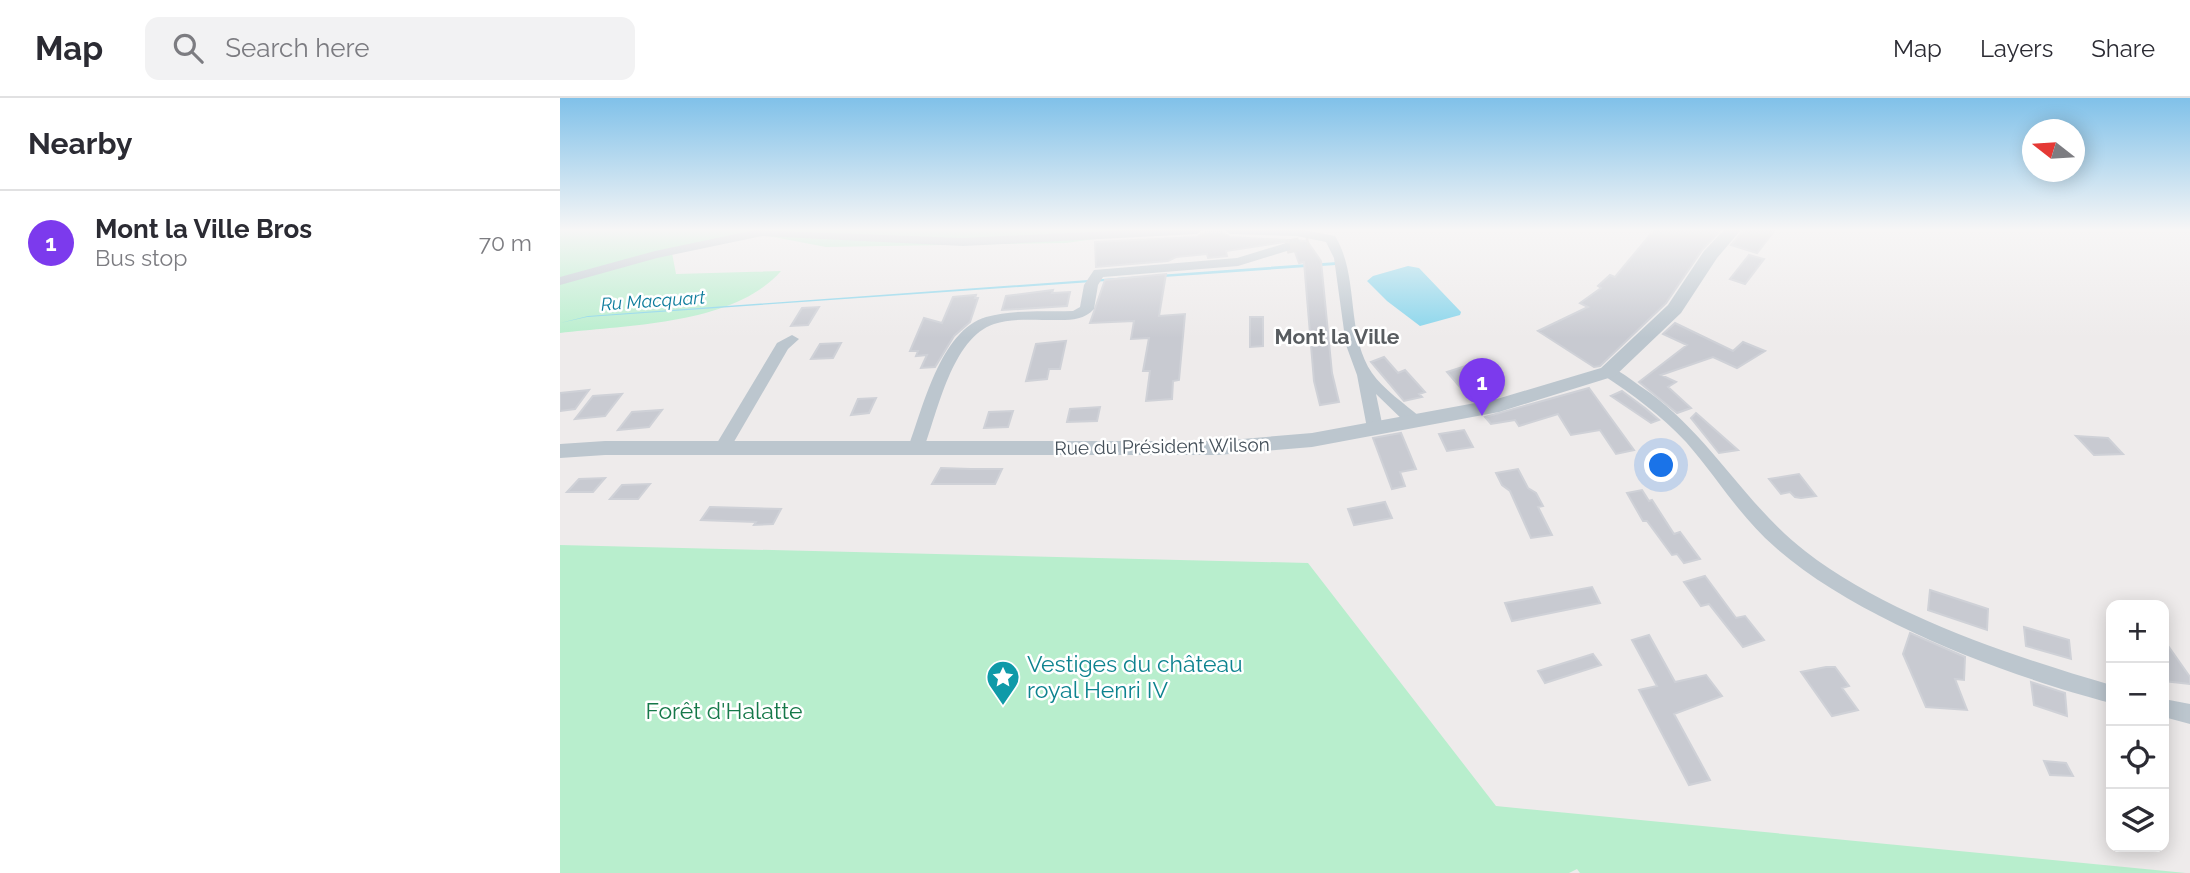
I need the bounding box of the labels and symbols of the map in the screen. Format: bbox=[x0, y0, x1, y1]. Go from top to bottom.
north arrow bbox=[2022, 119, 2085, 182]
water label: Ru Macquart bbox=[600, 286, 706, 315]
district label: Mont la Ville bbox=[1275, 324, 1400, 349]
pin: 1 bbox=[1459, 358, 1505, 416]
street label: Rue du Président Wilson bbox=[1054, 433, 1270, 459]
your location bbox=[1644, 448, 1678, 482]
place label: Vestiges du château royal Henri IV bbox=[1027, 650, 1243, 703]
place icon: Vestiges du château royal Henri IV bbox=[984, 658, 1022, 707]
park label: Forêt d'Halatte bbox=[646, 697, 802, 724]

